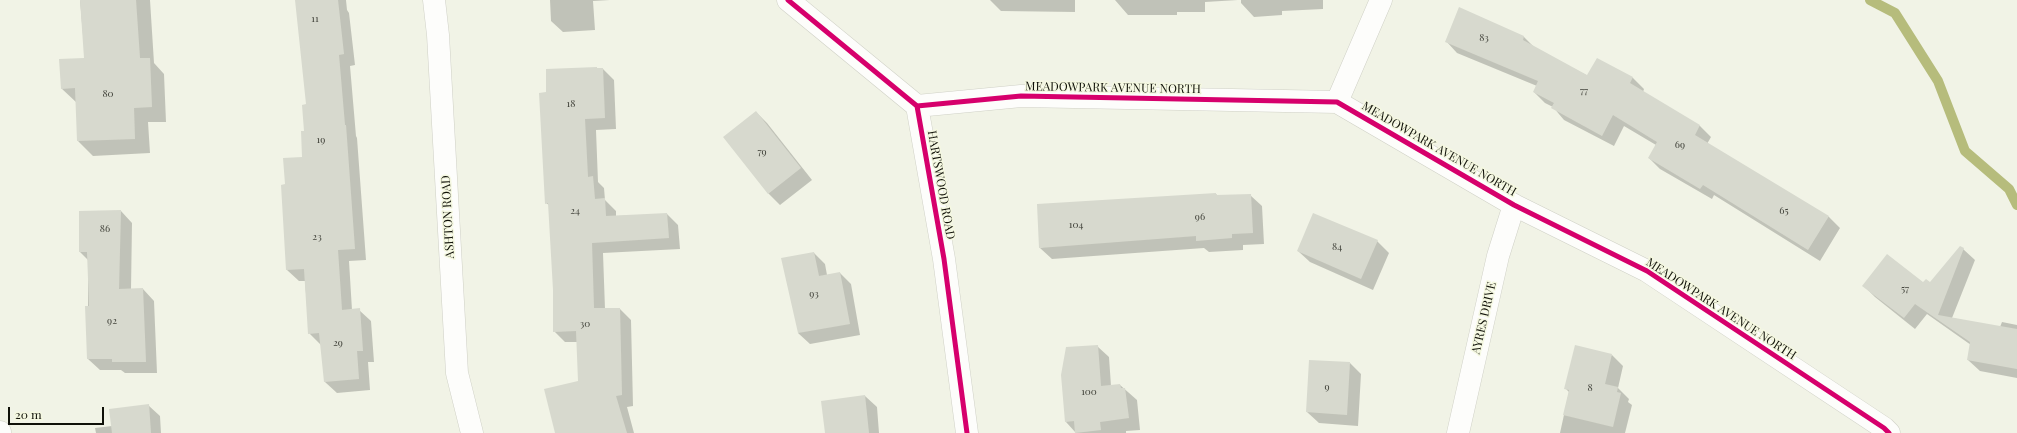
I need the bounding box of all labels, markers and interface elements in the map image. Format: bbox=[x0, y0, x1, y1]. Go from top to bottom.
house number: 11 bbox=[311, 13, 319, 25]
house number: 83 bbox=[1479, 32, 1489, 44]
street label: MEADOWPARK AVENUE NORTH bbox=[1025, 79, 1201, 97]
house number: 77 bbox=[1580, 85, 1588, 97]
house number: 80 bbox=[102, 88, 114, 100]
house number: 18 bbox=[567, 98, 575, 110]
street label: MEADOWPARK AVENUE NORTH bbox=[1359, 99, 1519, 199]
street label: HARTSWOOD ROAD bbox=[924, 129, 958, 241]
house number: 19 bbox=[317, 134, 325, 146]
house number: 69 bbox=[1675, 139, 1685, 151]
house number: 79 bbox=[757, 146, 767, 158]
street label: ASHTON ROAD bbox=[439, 175, 457, 259]
house number: 24 bbox=[570, 205, 580, 217]
house number: 65 bbox=[1779, 205, 1789, 217]
house number: 96 bbox=[1195, 211, 1205, 223]
house number: 104 bbox=[1069, 219, 1083, 231]
house number: 86 bbox=[100, 223, 110, 235]
house number: 23 bbox=[312, 231, 322, 243]
house number: 84 bbox=[1332, 241, 1342, 253]
street label: MEADOWPARK AVENUE NORTH bbox=[1643, 255, 1799, 363]
street label: AYRES DRIVE bbox=[1469, 280, 1499, 356]
house number: 57 bbox=[1901, 283, 1909, 295]
house number: 93 bbox=[809, 288, 819, 300]
house number: 92 bbox=[107, 315, 117, 327]
house number: 30 bbox=[580, 318, 590, 330]
house number: 29 bbox=[333, 337, 343, 349]
house number: 9 bbox=[1324, 381, 1330, 393]
house number: 8 bbox=[1587, 382, 1593, 394]
house number: 100 bbox=[1081, 386, 1097, 398]
scale bar bbox=[10, 399, 106, 425]
text: 20 m bbox=[15, 406, 42, 422]

